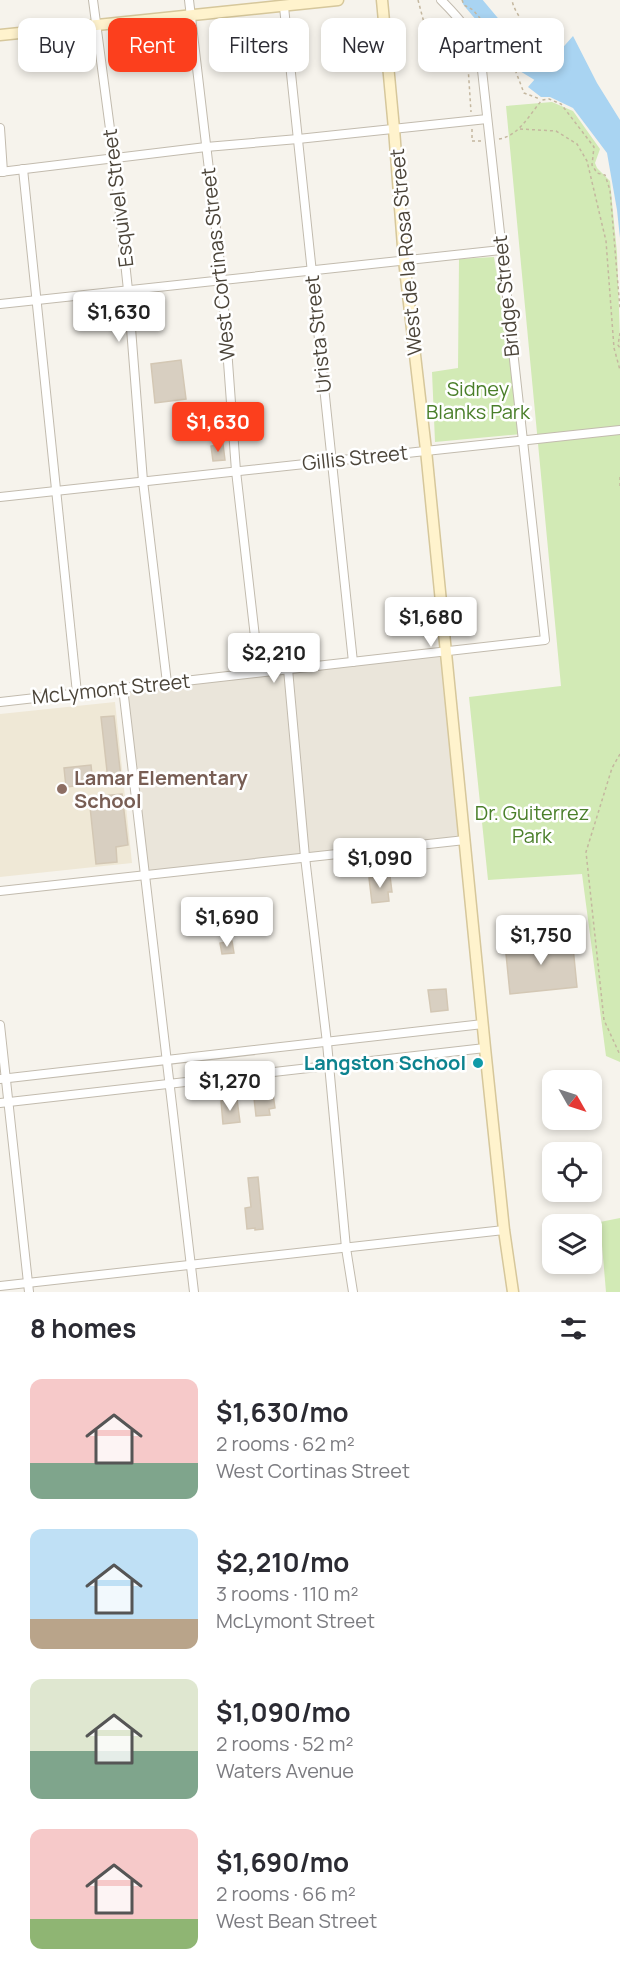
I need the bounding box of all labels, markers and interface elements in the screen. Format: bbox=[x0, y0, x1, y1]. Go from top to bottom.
chip: Buy bbox=[18, 18, 96, 72]
chip: Rent bbox=[108, 18, 197, 72]
chip: Filters bbox=[209, 18, 309, 72]
chip: New bbox=[321, 18, 406, 72]
chip: Apartment bbox=[418, 18, 564, 72]
street label: Esquivel Street bbox=[96, 127, 139, 269]
street label: West de la Rosa Street bbox=[383, 147, 428, 357]
street label: West Cortinas Street bbox=[194, 166, 241, 362]
street label: Bridge Street bbox=[486, 234, 525, 358]
street label: Urista Street bbox=[298, 274, 337, 394]
pin: $1,630 bbox=[70, 292, 168, 343]
text: $1,630 bbox=[87, 298, 151, 325]
park label: Sidney Blanks Park bbox=[426, 375, 531, 425]
pin: $1,630 bbox=[169, 402, 267, 453]
text: $1,630 bbox=[186, 408, 250, 435]
street label: Gillis Street bbox=[301, 439, 409, 476]
pin: $1,680 bbox=[382, 597, 480, 648]
text: $1,680 bbox=[399, 603, 463, 630]
pin: $2,210 bbox=[225, 633, 323, 684]
text: $2,210 bbox=[242, 639, 306, 666]
street label: McLymont Street bbox=[30, 667, 191, 710]
place label: Lamar Elementary School bbox=[74, 764, 249, 814]
marker: Lamar Elementary School bbox=[55, 782, 69, 796]
park label: Dr. Guiterrez Park bbox=[475, 799, 589, 849]
pin: $1,090 bbox=[331, 838, 429, 889]
text: $1,090 bbox=[347, 844, 413, 871]
pin: $1,690 bbox=[178, 897, 276, 948]
text: $1,690 bbox=[195, 903, 259, 930]
pin: $1,750 bbox=[492, 915, 590, 966]
text: $1,750 bbox=[510, 921, 572, 948]
place label: Langston School bbox=[304, 1049, 466, 1076]
marker: Langston School bbox=[471, 1056, 485, 1070]
pin: $1,270 bbox=[181, 1061, 279, 1112]
text: $1,270 bbox=[199, 1067, 261, 1094]
north arrow bbox=[542, 1070, 602, 1130]
map controls bbox=[542, 1070, 602, 1274]
button: locate bbox=[542, 1142, 602, 1202]
button: layers bbox=[542, 1214, 602, 1274]
text: 8 homes bbox=[30, 1310, 136, 1346]
icon: filters bbox=[557, 1312, 590, 1345]
text: $1,630/mo bbox=[216, 1394, 349, 1430]
icon: home bbox=[78, 1403, 150, 1475]
text: 2 rooms · 62 m² bbox=[216, 1430, 355, 1457]
text: West Cortinas Street bbox=[216, 1457, 410, 1484]
text: $2,210/mo bbox=[216, 1544, 349, 1580]
icon: home bbox=[78, 1553, 150, 1625]
text: 3 rooms · 110 m² bbox=[216, 1580, 358, 1607]
text: McLymont Street bbox=[216, 1607, 375, 1634]
text: $1,090/mo bbox=[216, 1694, 351, 1730]
icon: home bbox=[78, 1703, 150, 1775]
text: 2 rooms · 52 m² bbox=[216, 1730, 353, 1757]
text: Waters Avenue bbox=[216, 1757, 354, 1784]
text: $1,690/mo bbox=[216, 1844, 349, 1880]
icon: home bbox=[78, 1853, 150, 1925]
text: 2 rooms · 66 m² bbox=[216, 1880, 356, 1907]
text: West Bean Street bbox=[216, 1907, 377, 1934]

